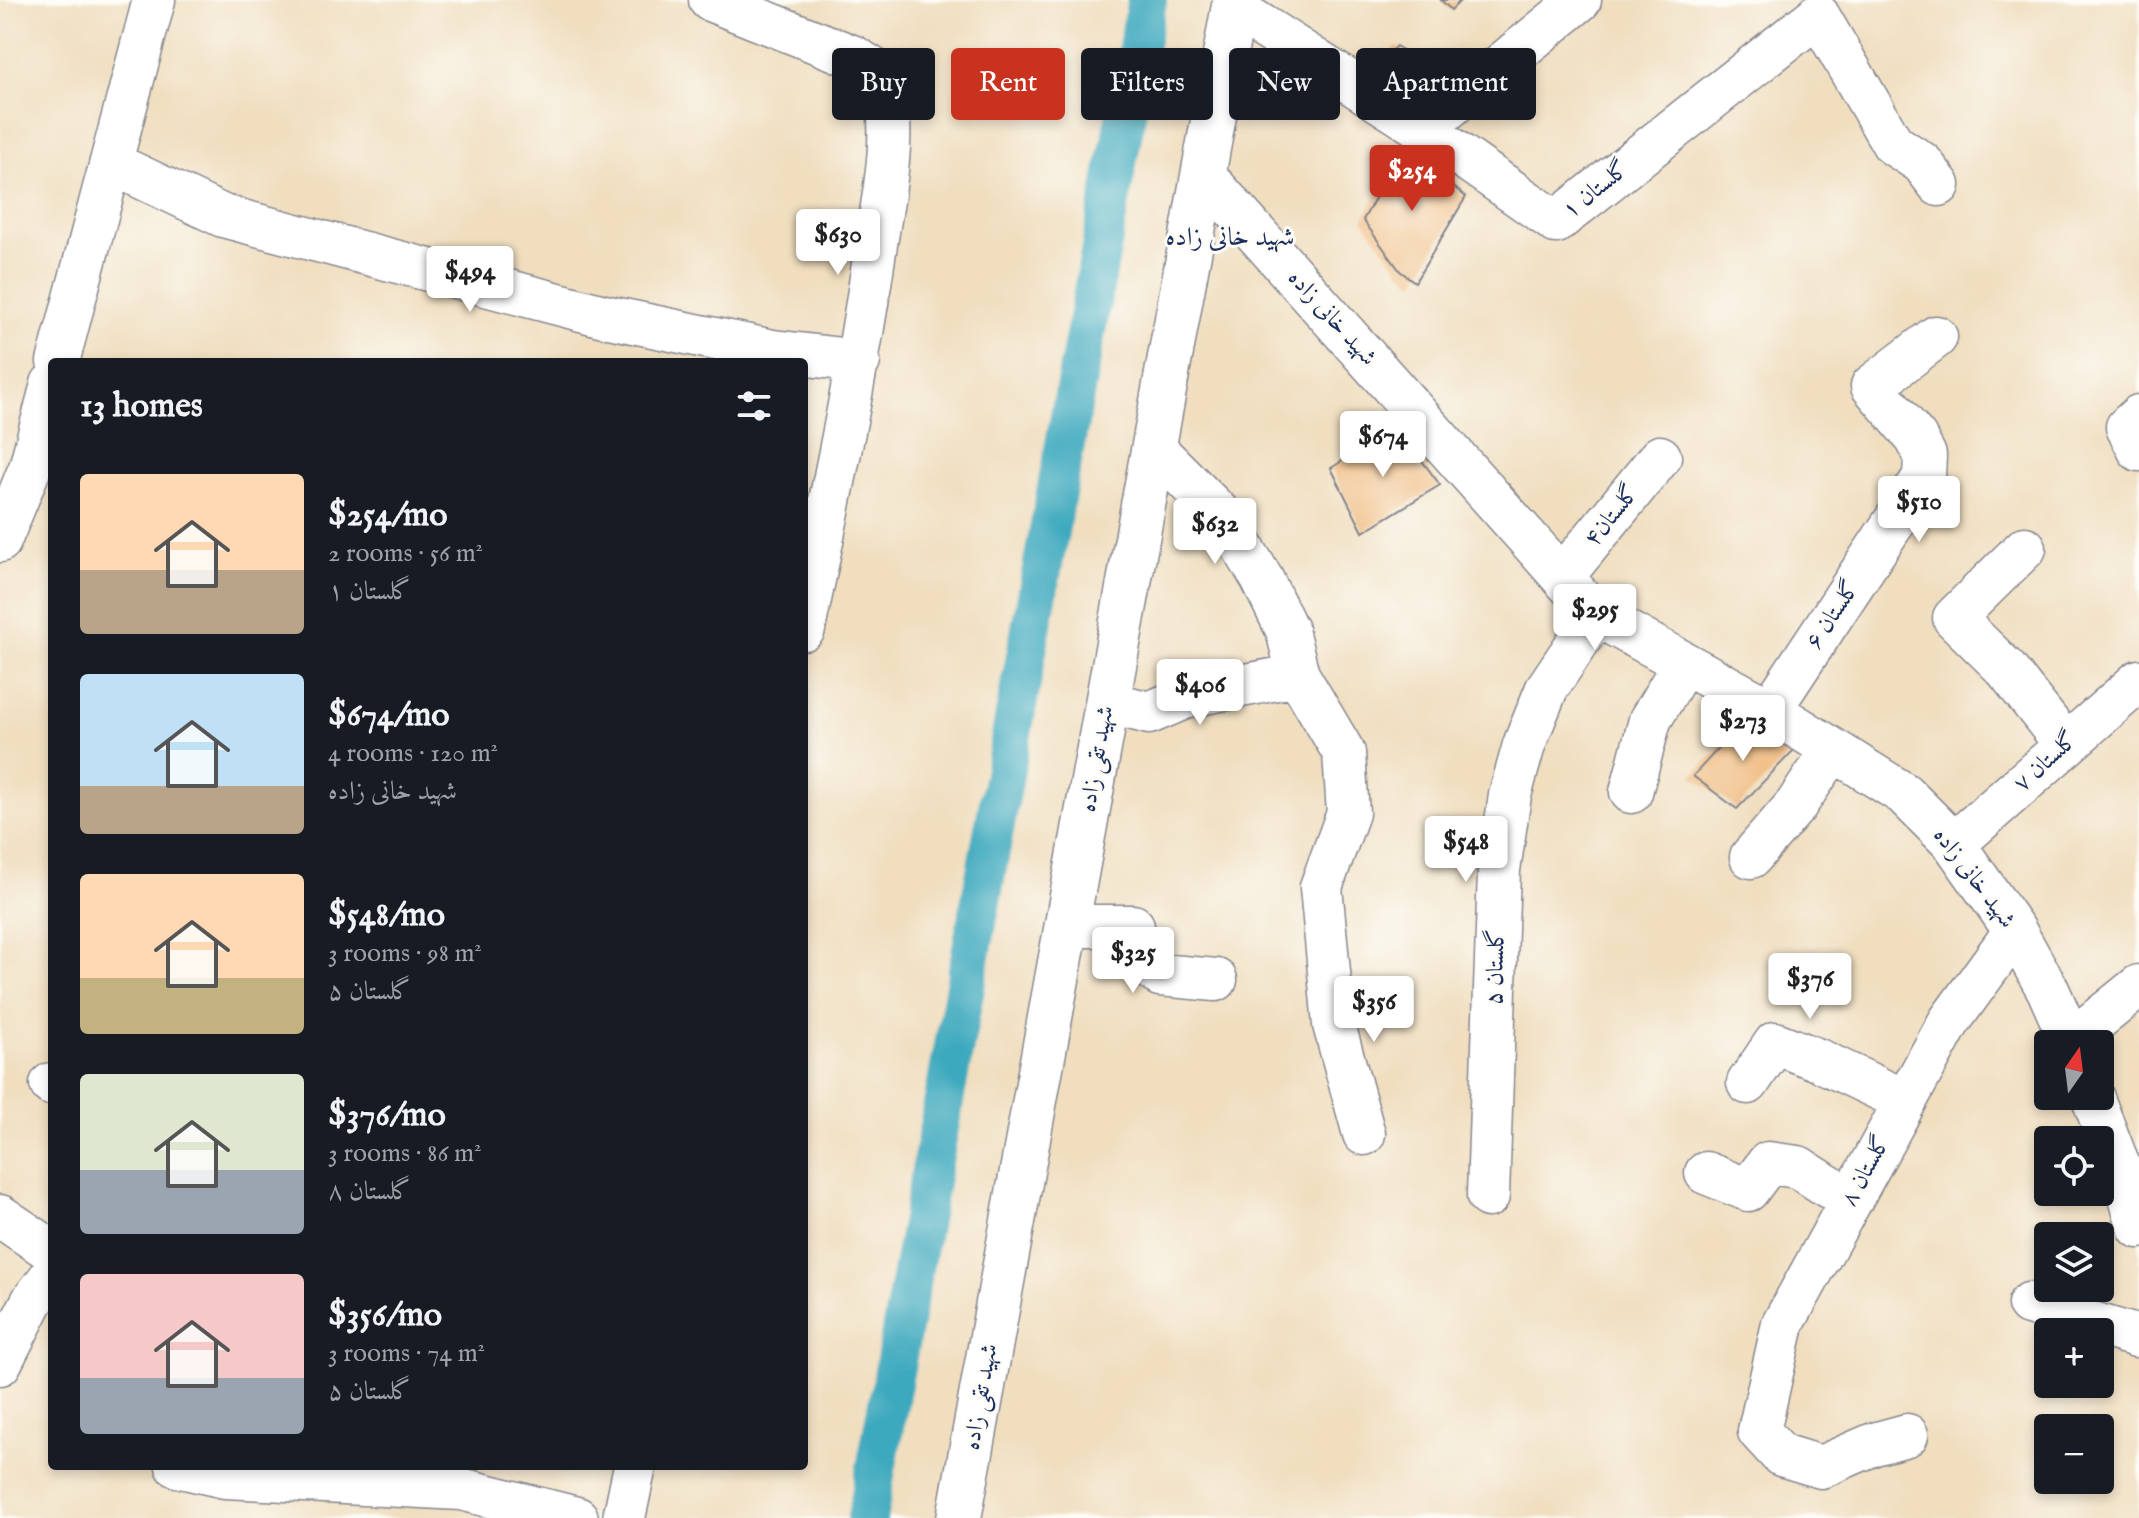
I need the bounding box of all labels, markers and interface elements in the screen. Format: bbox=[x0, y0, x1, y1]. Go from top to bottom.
chip: Buy bbox=[832, 48, 935, 120]
chip: Rent bbox=[951, 48, 1065, 120]
chip: Filters bbox=[1081, 48, 1213, 120]
chip: New bbox=[1229, 48, 1340, 120]
chip: Apartment bbox=[1356, 48, 1536, 120]
pin: $254 bbox=[1365, 145, 1459, 213]
street label: گلستان ۱ bbox=[1556, 153, 1636, 226]
text: $254 bbox=[1388, 154, 1436, 187]
pin: $630 bbox=[791, 209, 885, 277]
text: $630 bbox=[814, 218, 862, 251]
district label: شهید خانی زاده bbox=[1166, 221, 1294, 254]
pin: $494 bbox=[423, 246, 517, 314]
text: $494 bbox=[444, 255, 496, 288]
street label: شهید خانی زاده bbox=[1281, 263, 1383, 373]
icon: filters bbox=[732, 384, 776, 428]
text: 13 homes bbox=[80, 385, 203, 428]
pin: $674 bbox=[1336, 411, 1430, 479]
text: $674 bbox=[1358, 420, 1408, 453]
pin: $510 bbox=[1872, 476, 1966, 544]
street label: گلستان۴ bbox=[1577, 478, 1647, 554]
text: $510 bbox=[1896, 485, 1942, 518]
text: $254/mo bbox=[328, 494, 448, 537]
pin: $632 bbox=[1168, 498, 1262, 566]
icon: home bbox=[144, 506, 240, 602]
text: $632 bbox=[1191, 507, 1239, 540]
text: 2 rooms · 56 m² bbox=[328, 537, 483, 570]
street label: گلستان ۶ bbox=[1798, 574, 1867, 655]
text: گلستان ۱ bbox=[328, 575, 411, 608]
pin: $295 bbox=[1548, 584, 1642, 652]
text: $295 bbox=[1571, 593, 1619, 626]
pin: $406 bbox=[1153, 659, 1247, 727]
text: $406 bbox=[1175, 668, 1225, 701]
text: $674/mo bbox=[328, 694, 450, 737]
pin: $273 bbox=[1696, 695, 1790, 763]
street label: شهید تقی زاده bbox=[1072, 703, 1122, 815]
text: $273 bbox=[1719, 704, 1767, 737]
icon: home bbox=[144, 706, 240, 802]
street label: گلستان ٧ bbox=[2006, 724, 2085, 799]
text: 4 rooms · 120 m² bbox=[328, 737, 498, 770]
text: شهید خانی زاده bbox=[328, 775, 457, 808]
pin: $548 bbox=[1419, 816, 1513, 884]
street label: شهید خانی زاده bbox=[1926, 821, 2022, 935]
text: $548 bbox=[1443, 825, 1489, 858]
text: $548/mo bbox=[328, 894, 445, 937]
icon: home bbox=[144, 906, 240, 1002]
pin: $325 bbox=[1086, 927, 1180, 995]
street label: گلستان ۵ bbox=[1478, 928, 1513, 1006]
text: $325 bbox=[1110, 936, 1156, 969]
text: 3 rooms · 98 m² bbox=[328, 937, 482, 970]
pin: $376 bbox=[1763, 953, 1857, 1021]
text: $376 bbox=[1786, 962, 1834, 995]
text: گلستان ۵ bbox=[328, 975, 411, 1008]
pin: $356 bbox=[1327, 976, 1421, 1044]
text: $356 bbox=[1352, 985, 1396, 1018]
north arrow bbox=[2034, 1030, 2114, 1110]
map controls bbox=[2034, 1030, 2114, 1494]
text: $376/mo bbox=[328, 1094, 446, 1137]
icon: home bbox=[144, 1106, 240, 1202]
button: locate bbox=[2034, 1126, 2114, 1206]
street label: گلستان ۸ bbox=[1833, 1129, 1898, 1212]
text: 3 rooms · 86 m² bbox=[328, 1137, 481, 1170]
text: گلستان ۸ bbox=[328, 1175, 411, 1208]
button: layers bbox=[2034, 1222, 2114, 1302]
text: $356/mo bbox=[328, 1294, 442, 1337]
icon: home bbox=[144, 1306, 240, 1402]
button: + bbox=[2034, 1318, 2114, 1398]
text: 3 rooms · 74 m² bbox=[328, 1337, 485, 1370]
street label: شهید تقی زاده bbox=[956, 1341, 1006, 1453]
text: گلستان ۵ bbox=[328, 1375, 411, 1408]
button: − bbox=[2034, 1414, 2114, 1494]

